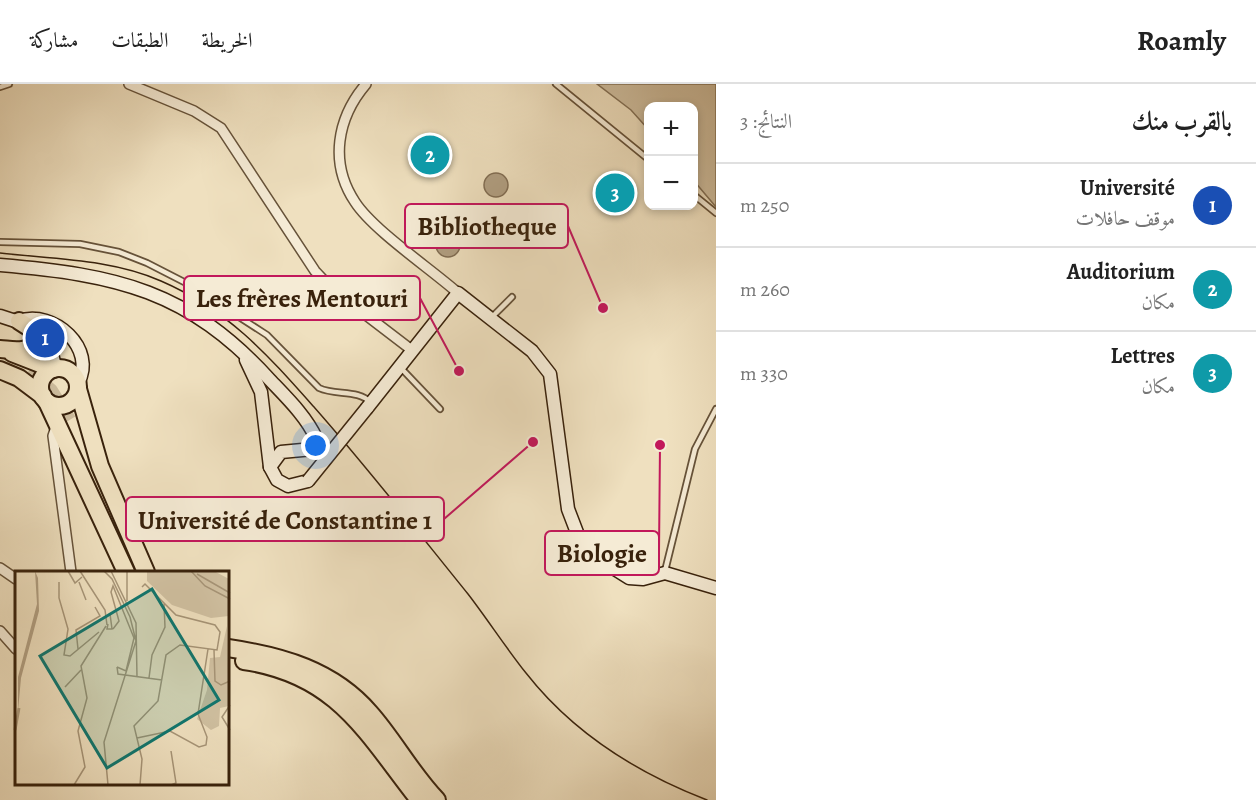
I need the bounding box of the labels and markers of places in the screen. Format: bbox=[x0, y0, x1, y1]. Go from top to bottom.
pin: 2 bbox=[410, 132, 450, 178]
pin: 3 bbox=[596, 170, 634, 216]
callout: Bibliotheque bbox=[405, 204, 568, 248]
callout: Les frères Mentouri bbox=[184, 276, 420, 320]
pin: 1 bbox=[26, 316, 64, 360]
callout: Université de Constantine 1 bbox=[126, 497, 444, 541]
callout: Biologie bbox=[545, 531, 659, 575]

